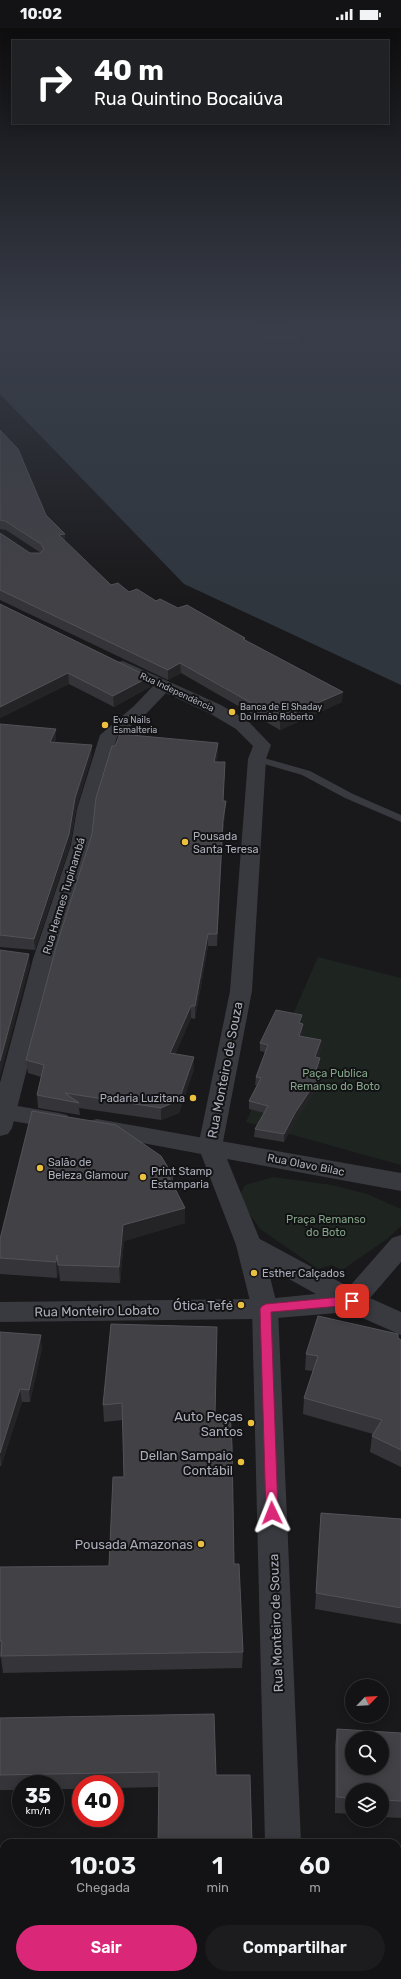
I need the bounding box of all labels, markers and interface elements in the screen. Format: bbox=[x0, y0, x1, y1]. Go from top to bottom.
text: 10:02 bbox=[20, 5, 62, 23]
text: 40 m bbox=[94, 54, 164, 87]
icon: right bbox=[28, 56, 80, 108]
text: Rua Quintino Bocaiúva bbox=[94, 88, 283, 110]
street label: Rua Independência bbox=[138, 670, 216, 714]
place label: Banca de El Shaday Do Irmão Roberto bbox=[240, 702, 322, 722]
marker: Banca de El Shaday Do Irmão Roberto bbox=[227, 707, 237, 717]
place label: Eva Nails Esmalteria bbox=[113, 715, 157, 735]
marker: Eva Nails Esmalteria bbox=[100, 720, 110, 730]
place label: Pousada Santa Teresa bbox=[193, 830, 259, 856]
street label: Rua Hermes Tupinambá bbox=[40, 836, 88, 956]
marker: Pousada Santa Teresa bbox=[180, 837, 190, 847]
street label: Rua Monteiro de Souza bbox=[204, 1001, 246, 1139]
park label: Paça Publica Remanso do Boto bbox=[290, 1067, 380, 1093]
place label: Padaria Luzitana bbox=[100, 1092, 185, 1105]
marker: Padaria Luzitana bbox=[188, 1093, 198, 1103]
street label: Rua Olavo Bilac bbox=[266, 1151, 346, 1179]
place label: Salão de Beleza Glamour bbox=[48, 1156, 129, 1182]
marker: Salão de Beleza Glamour bbox=[35, 1163, 45, 1173]
place label: Print Stamp Estamparia bbox=[151, 1165, 212, 1191]
marker: Print Stamp Estamparia bbox=[138, 1172, 148, 1182]
park label: Praça Remanso do Boto bbox=[286, 1213, 366, 1239]
place label: Esther Calçados bbox=[262, 1267, 345, 1280]
marker: Esther Calçados bbox=[249, 1268, 259, 1278]
pin bbox=[335, 1284, 369, 1318]
icon: arrive bbox=[341, 1290, 363, 1312]
place label: Ótica Tefé bbox=[173, 1298, 233, 1313]
marker: Ótica Tefé bbox=[236, 1300, 246, 1310]
street label: Rua Monteiro Lobato bbox=[34, 1302, 160, 1320]
place label: Auto Peças Santos bbox=[174, 1409, 243, 1439]
marker: Auto Peças Santos bbox=[246, 1418, 256, 1428]
place label: Dellan Sampaio Contábil bbox=[140, 1448, 233, 1478]
marker: Dellan Sampaio Contábil bbox=[236, 1457, 246, 1467]
position arrow bbox=[251, 1492, 293, 1534]
place label: Pousada Amazonas bbox=[75, 1537, 193, 1552]
marker: Pousada Amazonas bbox=[196, 1539, 206, 1549]
street label: Rua Monteiro de Souza bbox=[266, 1553, 286, 1693]
north arrow bbox=[345, 1679, 389, 1723]
map controls bbox=[345, 1679, 389, 1827]
button: search bbox=[345, 1731, 389, 1775]
speed limit sign: 40 bbox=[72, 1775, 124, 1827]
button: layers bbox=[345, 1783, 389, 1827]
text: 35 bbox=[25, 1784, 51, 1808]
text: km/h bbox=[26, 1805, 50, 1817]
text: 10:03 bbox=[70, 1852, 136, 1880]
text: 1 bbox=[212, 1852, 223, 1880]
text: 60 bbox=[299, 1852, 331, 1880]
text: Chegada bbox=[76, 1880, 130, 1895]
text: min bbox=[206, 1880, 229, 1895]
text: m bbox=[309, 1880, 321, 1895]
button: Sair bbox=[16, 1925, 197, 1971]
button: Compartilhar bbox=[205, 1925, 385, 1971]

